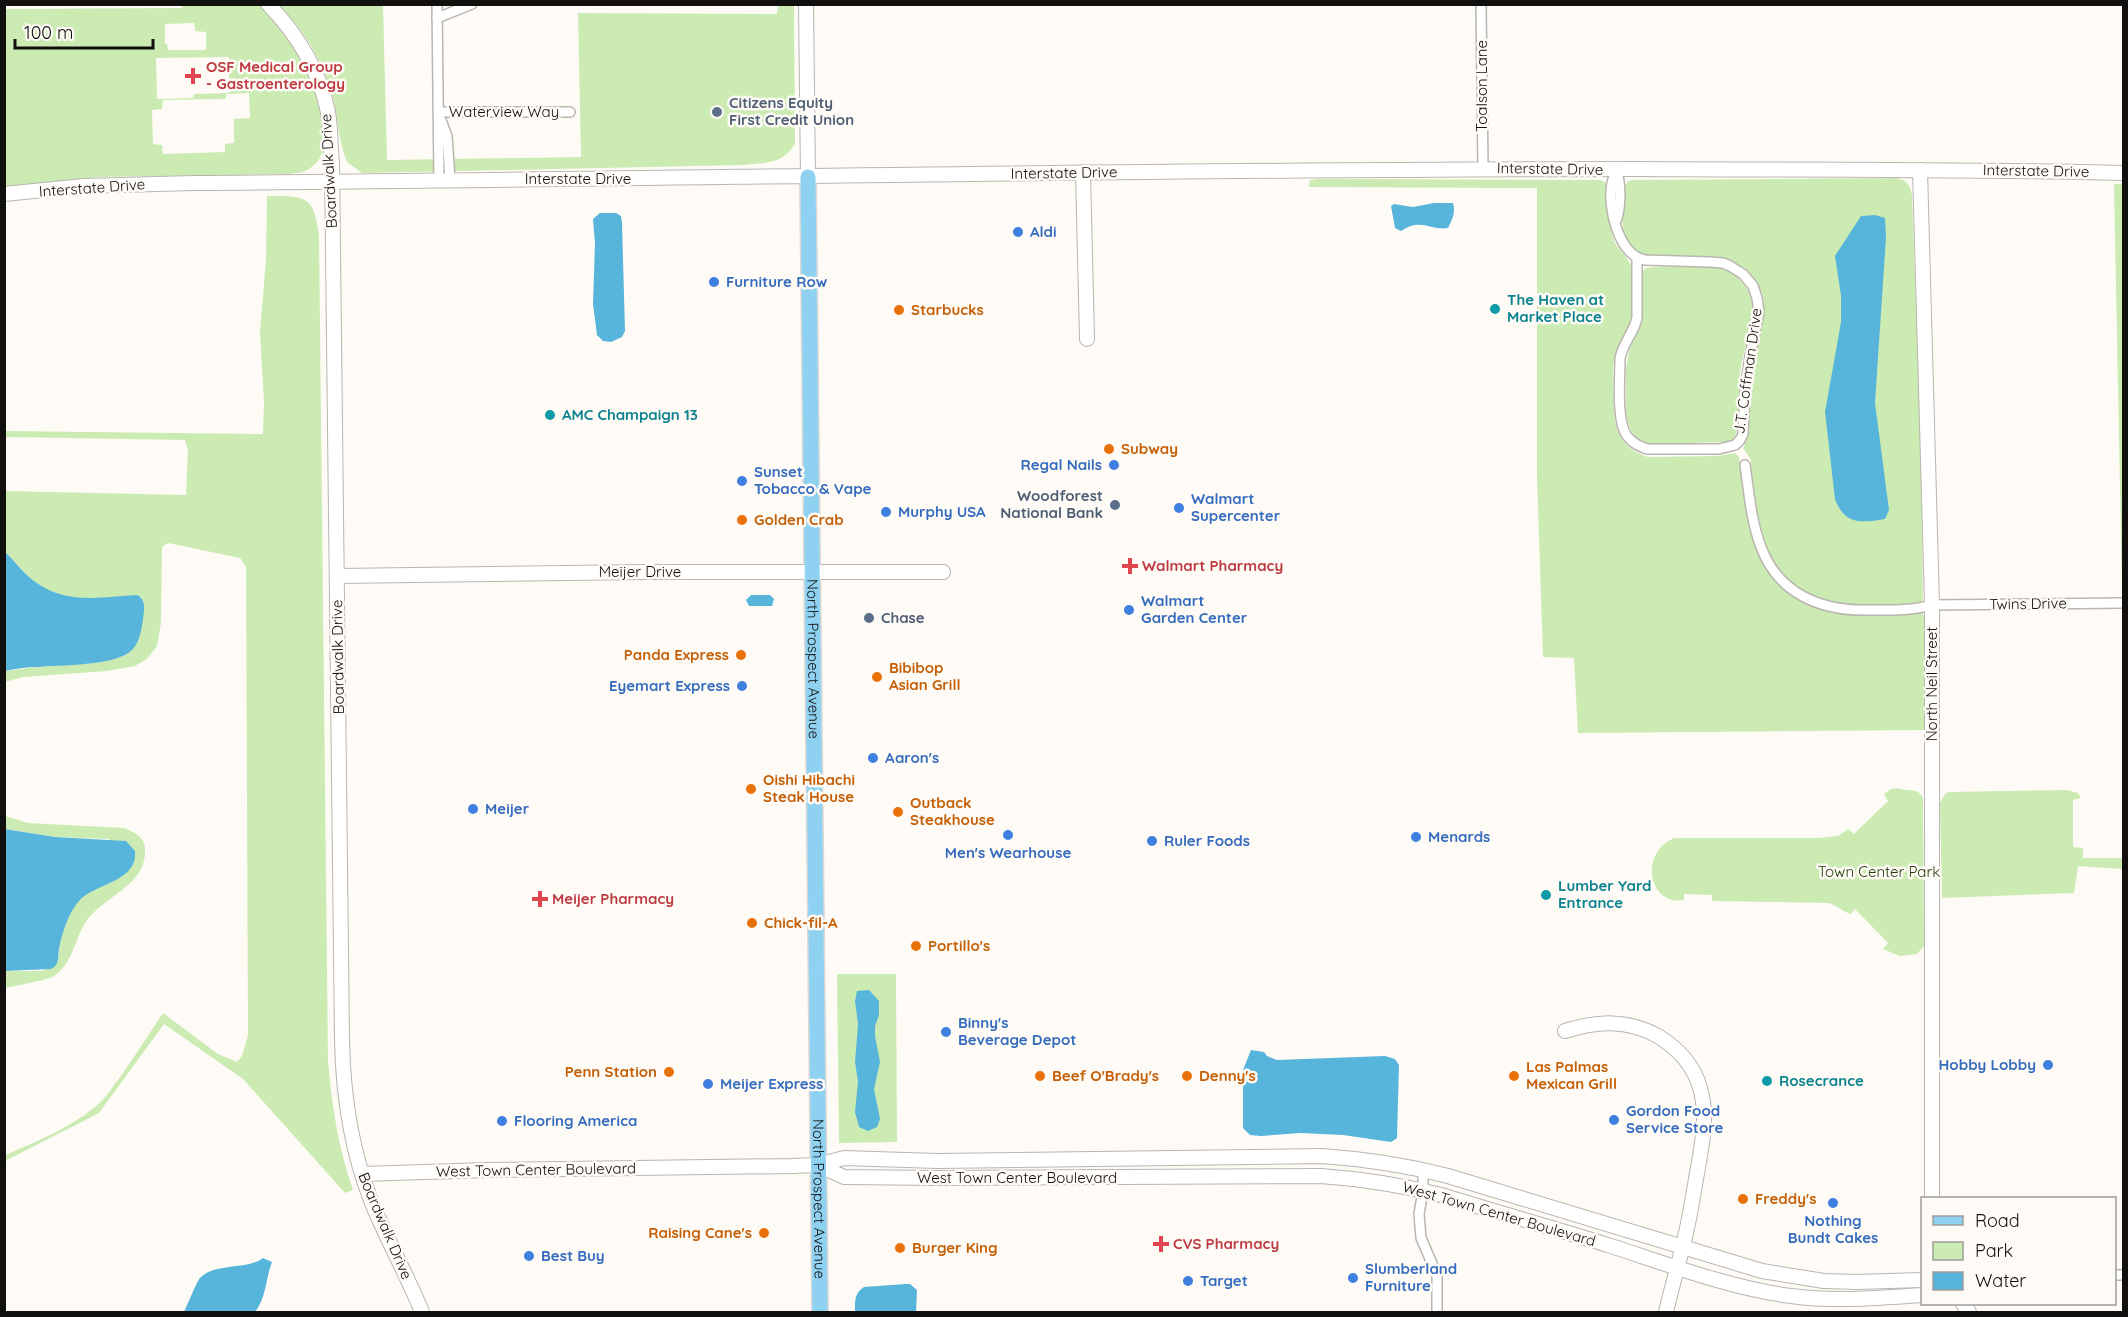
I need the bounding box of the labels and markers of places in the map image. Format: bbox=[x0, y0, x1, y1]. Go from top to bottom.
place label: OSF Medical Group - Gastroenterology bbox=[206, 57, 345, 93]
marker: OSF Medical Group - Gastroenterology bbox=[184, 67, 202, 85]
place label: Citizens Equity First Credit Union bbox=[729, 93, 854, 129]
marker: Citizens Equity First Credit Union bbox=[710, 105, 724, 119]
place label: Aldi bbox=[1030, 222, 1056, 241]
marker: Aldi bbox=[1011, 225, 1025, 239]
place label: Furniture Row bbox=[726, 272, 828, 291]
marker: Furniture Row bbox=[707, 275, 721, 289]
place label: The Haven at Market Place bbox=[1507, 290, 1604, 326]
place label: Starbucks bbox=[911, 300, 984, 319]
marker: The Haven at Market Place bbox=[1488, 302, 1502, 316]
marker: Starbucks bbox=[892, 303, 906, 317]
place label: AMC Champaign 13 bbox=[562, 405, 698, 424]
marker: AMC Champaign 13 bbox=[543, 408, 557, 422]
place label: Subway bbox=[1121, 439, 1178, 458]
marker: Subway bbox=[1102, 442, 1116, 456]
place label: Regal Nails bbox=[1021, 455, 1102, 474]
marker: Regal Nails bbox=[1107, 458, 1121, 472]
place label: Sunset Tobacco & Vape bbox=[754, 462, 872, 498]
marker: Sunset Tobacco & Vape bbox=[735, 474, 749, 488]
place label: Woodforest National Bank bbox=[1000, 486, 1103, 522]
place label: Walmart Supercenter bbox=[1191, 489, 1281, 525]
marker: Woodforest National Bank bbox=[1108, 498, 1122, 512]
marker: Walmart Supercenter bbox=[1172, 501, 1186, 515]
place label: Murphy USA bbox=[898, 502, 986, 521]
marker: Murphy USA bbox=[879, 505, 893, 519]
place label: Golden Crab bbox=[754, 510, 844, 529]
marker: Golden Crab bbox=[735, 513, 749, 527]
place label: Walmart Pharmacy bbox=[1142, 556, 1283, 575]
marker: Walmart Pharmacy bbox=[1123, 559, 1137, 573]
place label: Walmart Garden Center bbox=[1141, 591, 1248, 627]
marker: Walmart Garden Center bbox=[1122, 603, 1136, 617]
place label: Chase bbox=[881, 608, 925, 627]
marker: Chase bbox=[862, 611, 876, 625]
place label: Panda Express bbox=[624, 645, 729, 664]
marker: Panda Express bbox=[734, 648, 748, 662]
place label: Bibibop Asian Grill bbox=[889, 658, 961, 694]
marker: Bibibop Asian Grill bbox=[870, 670, 884, 684]
place label: Eyemart Express bbox=[609, 676, 730, 695]
marker: Eyemart Express bbox=[735, 679, 749, 693]
place label: Aaron's bbox=[885, 748, 939, 767]
marker: Aaron's bbox=[866, 751, 880, 765]
place label: Oishi Hibachi Steak House bbox=[763, 770, 855, 806]
marker: Oishi Hibachi Steak House bbox=[744, 782, 758, 796]
place label: Outback Steakhouse bbox=[910, 793, 995, 829]
place label: Meijer bbox=[485, 799, 530, 818]
marker: Meijer bbox=[466, 802, 480, 816]
marker: Outback Steakhouse bbox=[891, 805, 905, 819]
place label: Menards bbox=[1428, 827, 1490, 846]
marker: Men's Wearhouse bbox=[1001, 828, 1015, 842]
marker: Menards bbox=[1409, 830, 1423, 844]
place label: Ruler Foods bbox=[1164, 831, 1250, 850]
marker: Ruler Foods bbox=[1145, 834, 1159, 848]
place label: Men's Wearhouse bbox=[945, 843, 1071, 862]
place label: Lumber Yard Entrance bbox=[1558, 876, 1652, 912]
marker: Lumber Yard Entrance bbox=[1539, 888, 1553, 902]
place label: Meijer Pharmacy bbox=[552, 889, 674, 908]
marker: Meijer Pharmacy bbox=[533, 892, 547, 906]
place label: Chick-fil-A bbox=[764, 913, 838, 932]
marker: Chick-fil-A bbox=[745, 916, 759, 930]
place label: Portillo's bbox=[928, 936, 990, 955]
marker: Portillo's bbox=[909, 939, 923, 953]
place label: Binny's Beverage Depot bbox=[958, 1013, 1076, 1049]
marker: Binny's Beverage Depot bbox=[939, 1025, 953, 1039]
place label: Hobby Lobby bbox=[1939, 1055, 2036, 1074]
place label: Las Palmas Mexican Grill bbox=[1526, 1057, 1617, 1093]
marker: Hobby Lobby bbox=[2041, 1058, 2055, 1072]
place label: Penn Station bbox=[565, 1062, 657, 1081]
marker: Penn Station bbox=[662, 1065, 676, 1079]
place label: Beef O'Brady's bbox=[1052, 1066, 1159, 1085]
place label: Denny's bbox=[1199, 1066, 1256, 1085]
marker: Beef O'Brady's bbox=[1033, 1069, 1047, 1083]
marker: Denny's bbox=[1180, 1069, 1194, 1083]
marker: Las Palmas Mexican Grill bbox=[1507, 1069, 1521, 1083]
place label: Rosecrance bbox=[1779, 1071, 1864, 1090]
place label: Meijer Express bbox=[720, 1074, 823, 1093]
marker: Rosecrance bbox=[1760, 1074, 1774, 1088]
marker: Meijer Express bbox=[701, 1077, 715, 1091]
place label: Gordon Food Service Store bbox=[1626, 1101, 1723, 1137]
place label: Flooring America bbox=[514, 1111, 637, 1130]
marker: Gordon Food Service Store bbox=[1607, 1113, 1621, 1127]
marker: Flooring America bbox=[495, 1114, 509, 1128]
place label: Freddy's bbox=[1755, 1189, 1816, 1208]
marker: Freddy's bbox=[1736, 1192, 1750, 1206]
marker: Nothing Bundt Cakes bbox=[1826, 1196, 1840, 1210]
place label: Nothing Bundt Cakes bbox=[1788, 1211, 1878, 1247]
place label: Raising Cane's bbox=[648, 1223, 752, 1242]
marker: Raising Cane's bbox=[757, 1226, 771, 1240]
place label: CVS Pharmacy bbox=[1173, 1234, 1279, 1253]
marker: CVS Pharmacy bbox=[1154, 1237, 1168, 1251]
place label: Burger King bbox=[912, 1238, 998, 1257]
marker: Burger King bbox=[893, 1241, 907, 1255]
place label: Best Buy bbox=[541, 1246, 605, 1265]
marker: Best Buy bbox=[522, 1249, 536, 1263]
place label: Slumberland Furniture bbox=[1365, 1259, 1457, 1295]
place label: Target bbox=[1200, 1271, 1248, 1290]
marker: Slumberland Furniture bbox=[1346, 1271, 1360, 1285]
marker: Target bbox=[1181, 1274, 1195, 1288]

